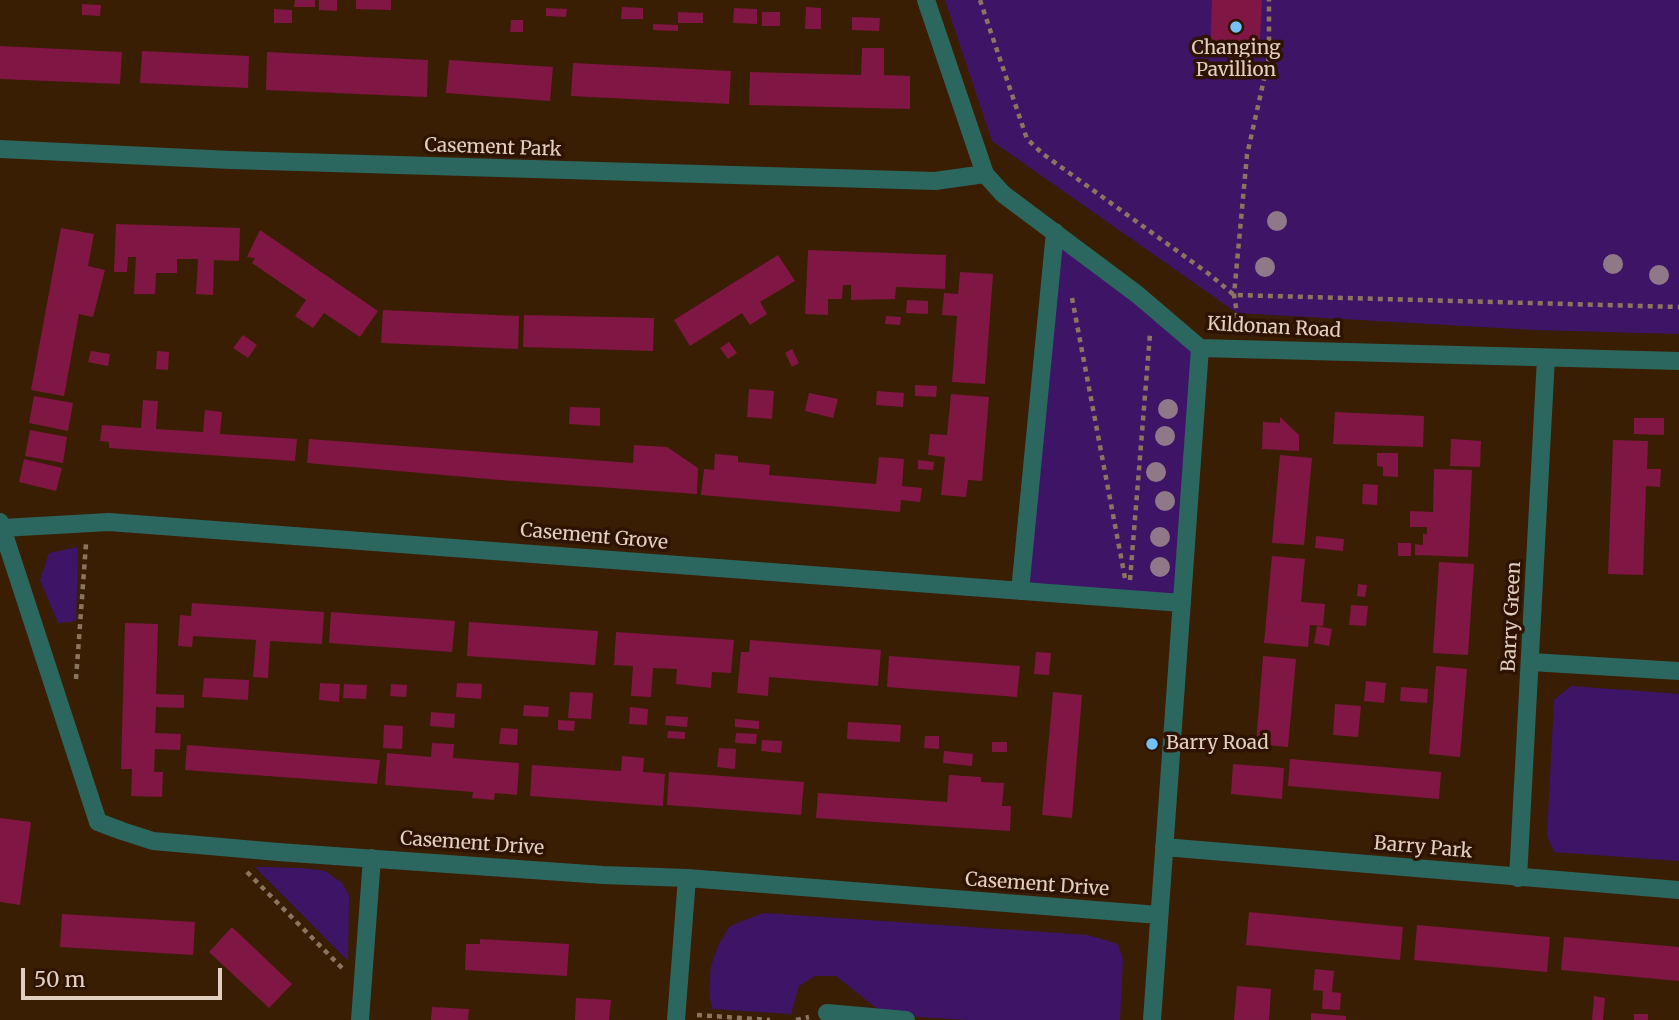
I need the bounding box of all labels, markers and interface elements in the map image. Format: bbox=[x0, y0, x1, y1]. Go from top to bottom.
marker: Changing Pavillion bbox=[1228, 19, 1244, 35]
place label: Changing Pavillion bbox=[1191, 38, 1281, 82]
street label: Casement Park bbox=[424, 134, 562, 162]
street label: Kildonan Road bbox=[1206, 313, 1342, 343]
street label: Casement Grove bbox=[519, 519, 669, 555]
street label: Barry Green bbox=[1498, 561, 1526, 673]
place label: Barry Road bbox=[1166, 733, 1269, 755]
marker: Barry Road bbox=[1144, 736, 1160, 752]
street label: Casement Drive bbox=[399, 828, 545, 860]
street label: Barry Park bbox=[1373, 832, 1473, 864]
street label: Casement Drive bbox=[964, 869, 1110, 901]
scale bar bbox=[24, 954, 226, 998]
text: 50 m bbox=[34, 966, 85, 993]

